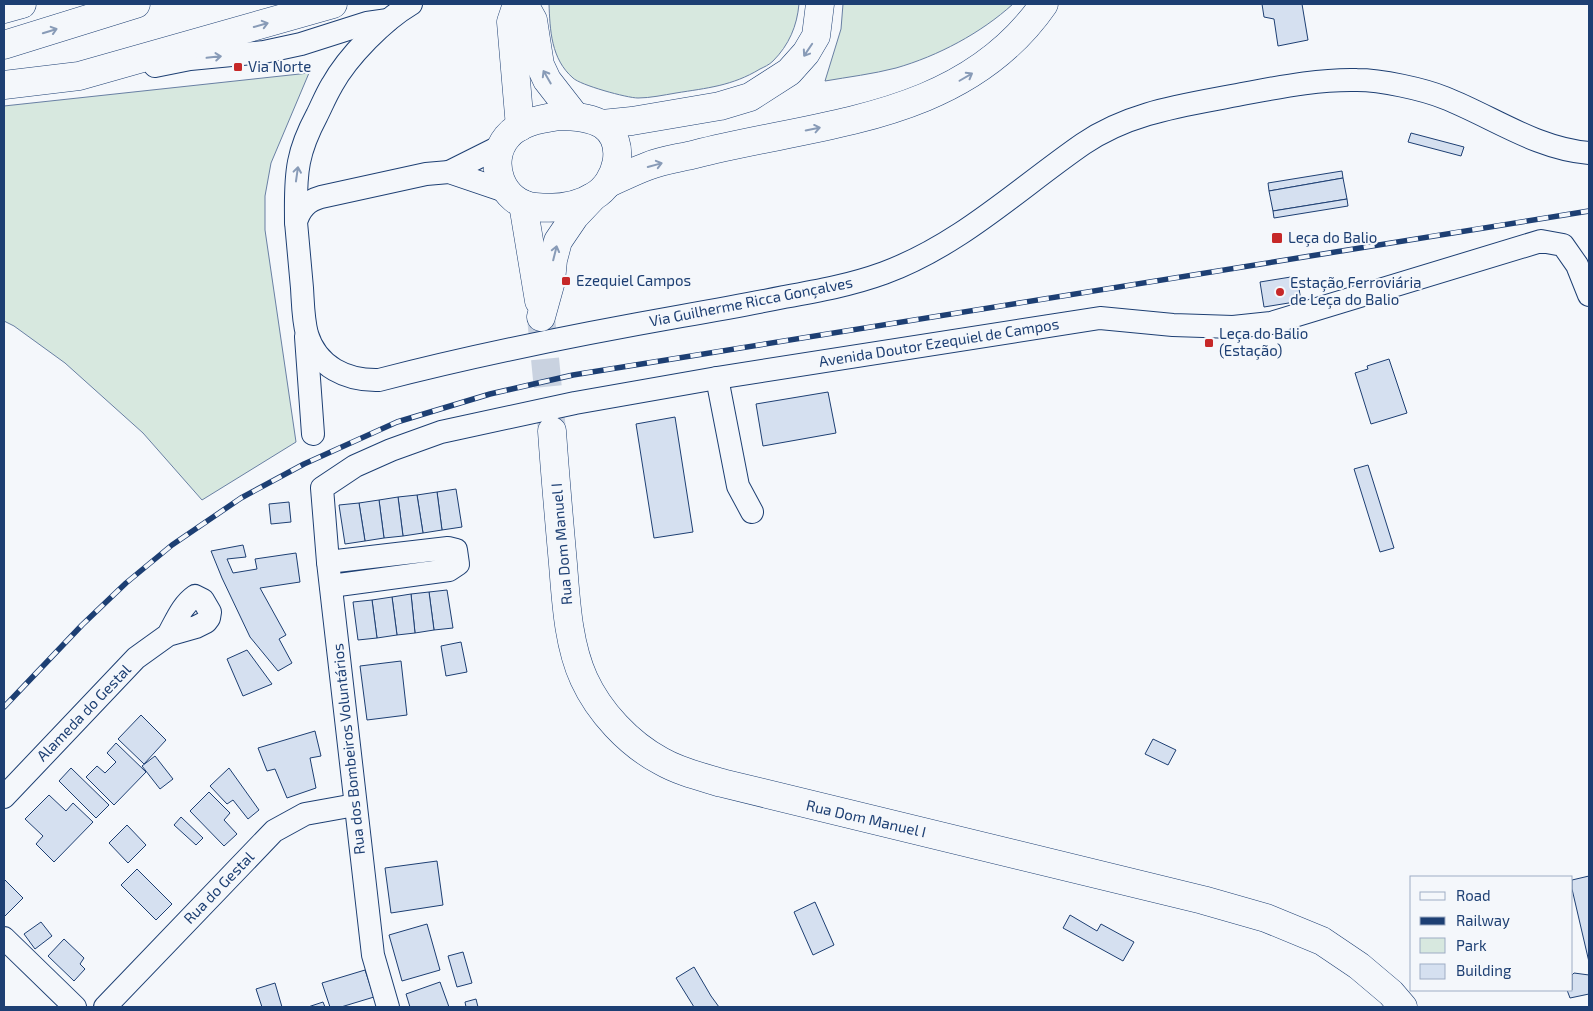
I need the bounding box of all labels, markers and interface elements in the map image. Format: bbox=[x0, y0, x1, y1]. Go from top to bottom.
one-way arrow bbox=[253, 19, 269, 29]
one-way arrow bbox=[42, 25, 58, 35]
one-way arrow bbox=[803, 42, 813, 56]
one-way arrow bbox=[206, 52, 222, 62]
place label: Via Norte bbox=[248, 57, 311, 75]
marker: Via Norte bbox=[232, 61, 244, 73]
one-way arrow bbox=[541, 70, 551, 85]
one-way arrow bbox=[959, 72, 973, 82]
one-way arrow bbox=[805, 124, 821, 133]
one-way arrow bbox=[646, 159, 662, 169]
one-way arrow bbox=[292, 166, 302, 182]
place label: Leça do Balio bbox=[1288, 228, 1377, 247]
marker: Leça do Balio bbox=[1270, 231, 1284, 245]
one-way arrow bbox=[551, 245, 560, 261]
place label: Ezequiel Campos bbox=[576, 271, 691, 289]
street label: Via Guilherme Ricca Gonçalves bbox=[648, 272, 854, 331]
place label: Estação Ferroviária de Leça do Balio bbox=[1290, 273, 1421, 309]
marker: Ezequiel Campos bbox=[560, 275, 572, 287]
marker: Estação Ferroviária de Leça do Balio bbox=[1274, 286, 1286, 298]
street label: Avenida Doutor Ezequiel de Campos bbox=[817, 314, 1060, 370]
place label: Leça do Balio (Estação) bbox=[1219, 324, 1308, 360]
marker: Leça do Balio (Estação) bbox=[1203, 337, 1215, 349]
street label: Rua Dom Manuel I bbox=[547, 482, 575, 606]
street label: Rua dos Bombeiros Voluntários bbox=[328, 643, 368, 856]
street label: Alameda do Gestal bbox=[33, 660, 134, 764]
street label: Rua Dom Manuel I bbox=[805, 795, 928, 841]
street label: Rua do Gestal bbox=[179, 847, 258, 927]
legend bbox=[1410, 876, 1573, 991]
text: Road bbox=[1456, 886, 1491, 904]
text: Railway bbox=[1456, 911, 1510, 929]
text: Park bbox=[1456, 936, 1487, 954]
text: Building bbox=[1456, 961, 1512, 979]

